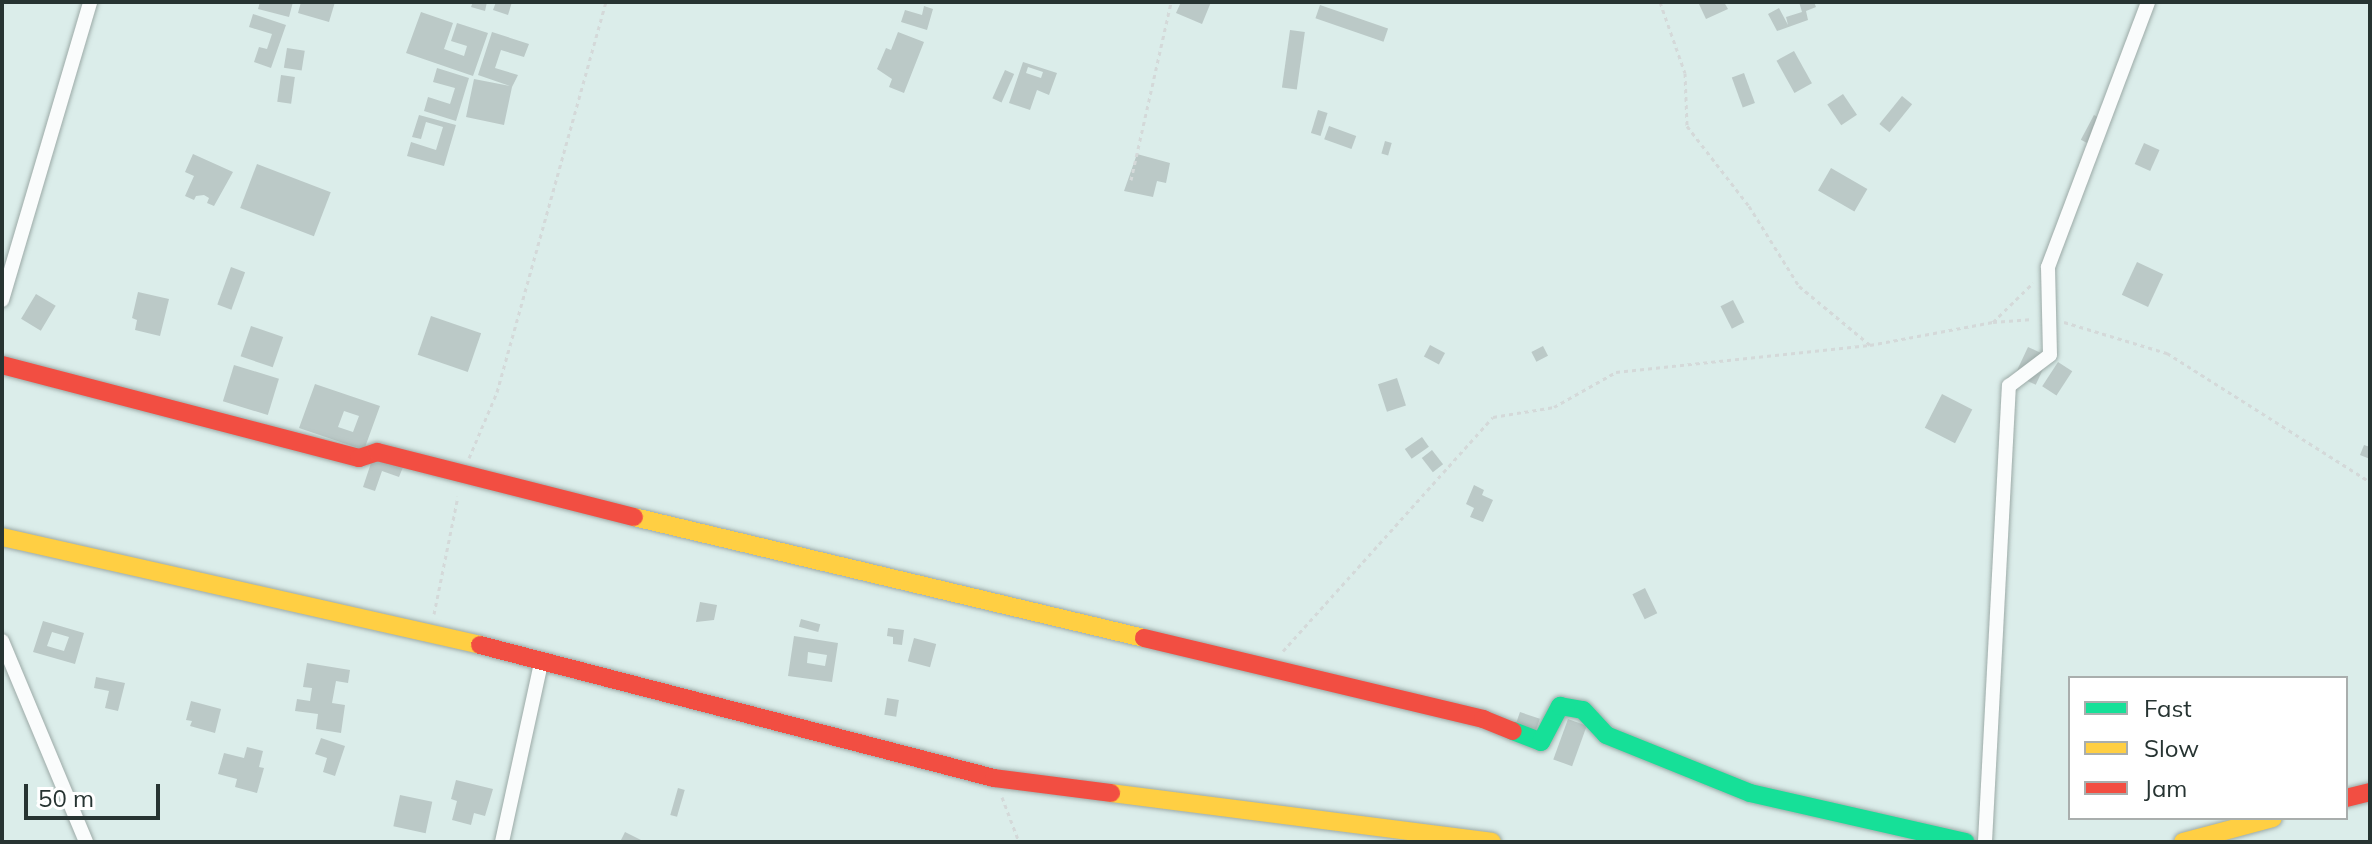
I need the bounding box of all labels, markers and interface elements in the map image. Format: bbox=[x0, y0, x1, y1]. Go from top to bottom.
legend bbox=[2068, 676, 2348, 820]
text: Fast bbox=[2144, 693, 2192, 723]
text: Slow bbox=[2144, 733, 2199, 763]
scale bar bbox=[28, 768, 164, 818]
text: Jam bbox=[2144, 773, 2187, 803]
text: 50 m bbox=[38, 783, 94, 813]

